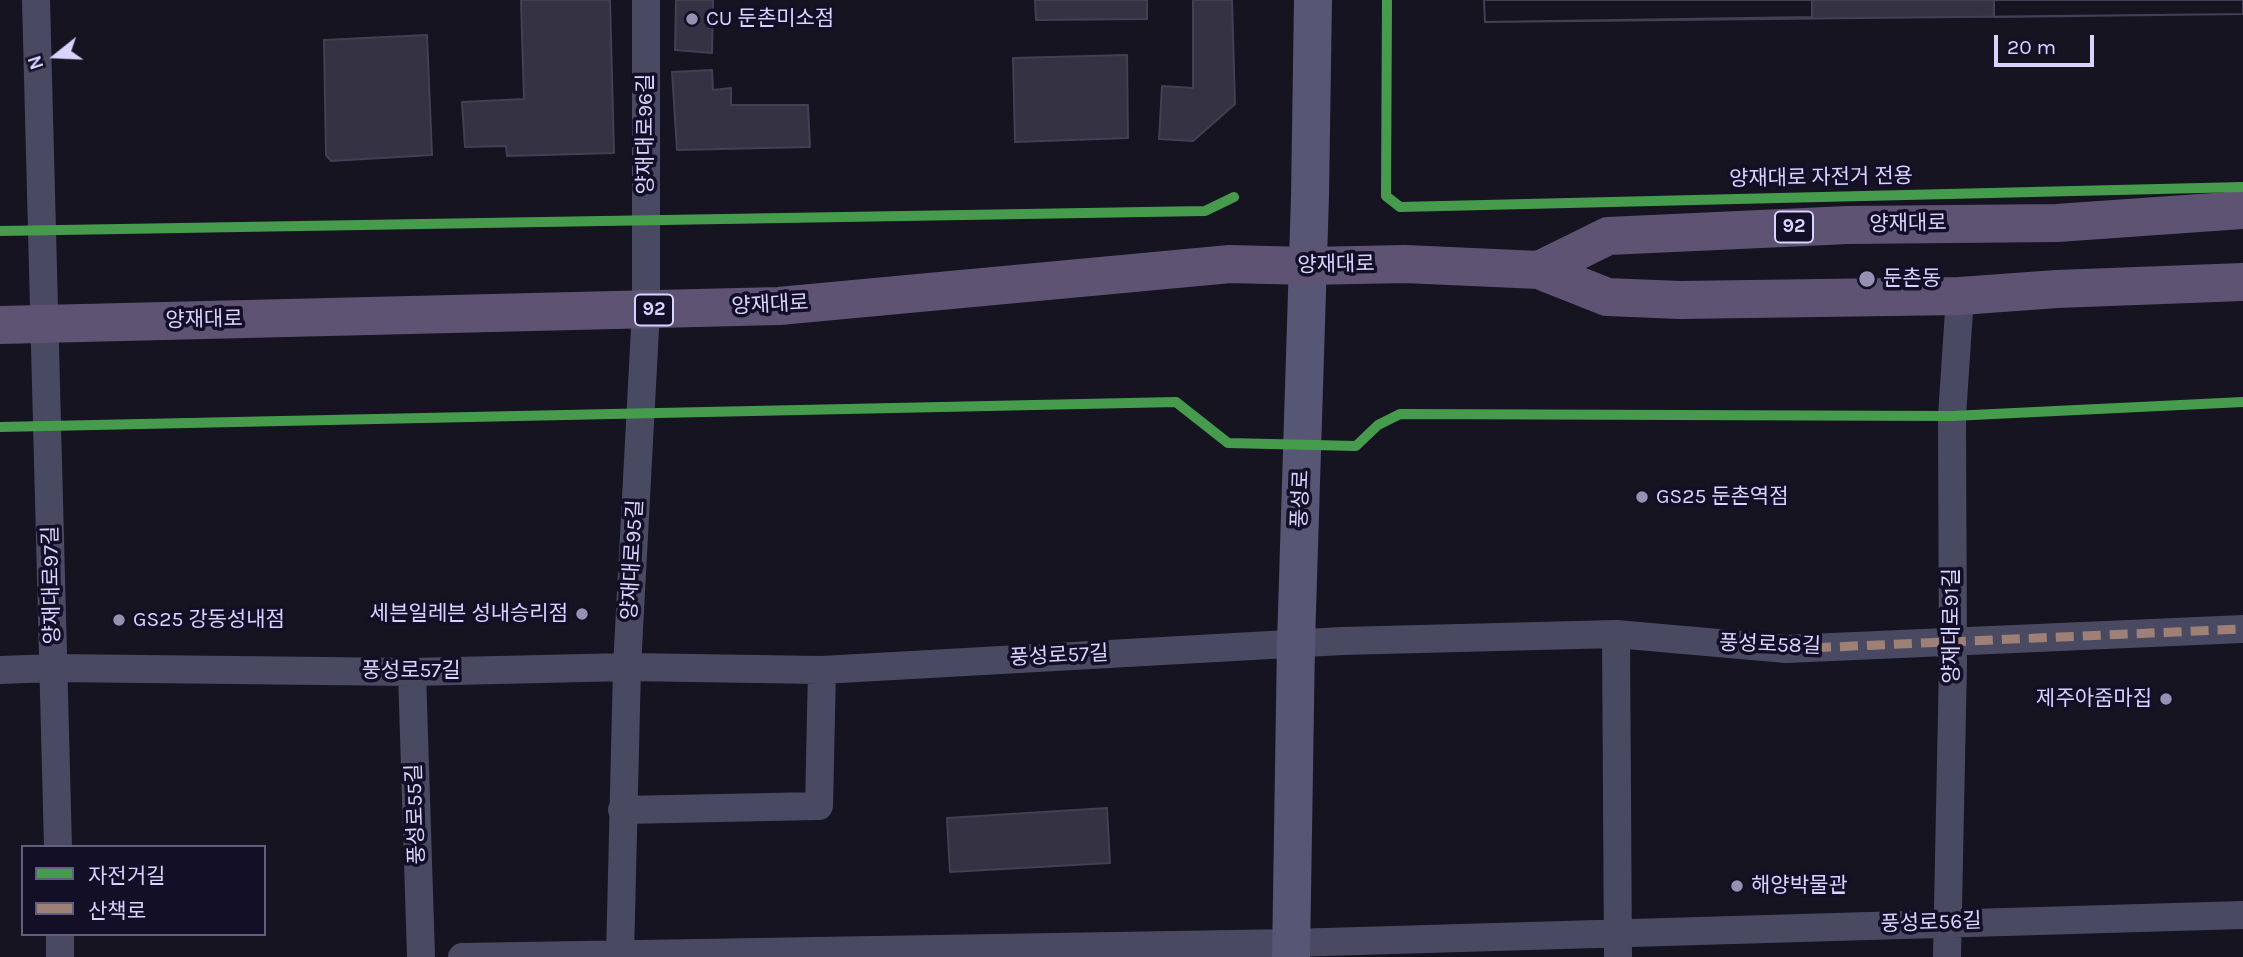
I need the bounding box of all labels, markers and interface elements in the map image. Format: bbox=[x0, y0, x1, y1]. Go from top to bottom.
place label: CU 둔촌미소점 bbox=[706, 6, 834, 32]
marker: CU 둔촌미소점 bbox=[684, 11, 700, 27]
north arrow bbox=[21, 21, 91, 91]
scale bar bbox=[1998, 21, 2098, 65]
text: 20 m bbox=[2007, 35, 2056, 59]
text: N bbox=[23, 53, 49, 72]
street label: 양재대로96길 bbox=[633, 74, 659, 194]
street label: 양재대로 자전거 전용 bbox=[1729, 164, 1913, 192]
street label: 양재대로 bbox=[1869, 211, 1947, 237]
road number: 92 bbox=[1775, 212, 1813, 243]
street label: 양재대로 bbox=[1297, 252, 1375, 278]
place label: 둔촌동 bbox=[1883, 266, 1941, 292]
marker: 둔촌동 bbox=[1857, 269, 1877, 289]
street label: 양재대로 bbox=[731, 290, 809, 320]
road number: 92 bbox=[635, 294, 673, 326]
street label: 양재대로 bbox=[165, 307, 243, 333]
street label: 풍성로 bbox=[1287, 470, 1315, 528]
place label: GS25 둔촌역점 bbox=[1656, 484, 1789, 510]
marker: GS25 둔촌역점 bbox=[1634, 489, 1650, 505]
street label: 양재대로95길 bbox=[617, 499, 649, 621]
street label: 양재대로97길 bbox=[38, 525, 66, 645]
street label: 양재대로91길 bbox=[1939, 568, 1965, 684]
place label: 세븐일레븐 성내승리점 bbox=[370, 601, 568, 627]
marker: 세븐일레븐 성내승리점 bbox=[574, 606, 590, 622]
place label: GS25 강동성내점 bbox=[133, 607, 285, 633]
marker: GS25 강동성내점 bbox=[111, 612, 127, 628]
street label: 풍성로58길 bbox=[1719, 631, 1821, 659]
street label: 풍성로57길 bbox=[1009, 641, 1109, 671]
street label: 풍성로57길 bbox=[362, 658, 460, 684]
place label: 제주아줌마집 bbox=[2036, 686, 2152, 712]
marker: 제주아줌마집 bbox=[2158, 691, 2174, 707]
street label: 풍성로55길 bbox=[402, 763, 430, 865]
legend bbox=[21, 845, 266, 936]
text: 자전거길 bbox=[88, 864, 165, 888]
place label: 해양박물관 bbox=[1751, 873, 1848, 899]
marker: 해양박물관 bbox=[1729, 878, 1745, 894]
text: 산책로 bbox=[88, 899, 146, 923]
street label: 풍성로56길 bbox=[1880, 909, 1982, 937]

